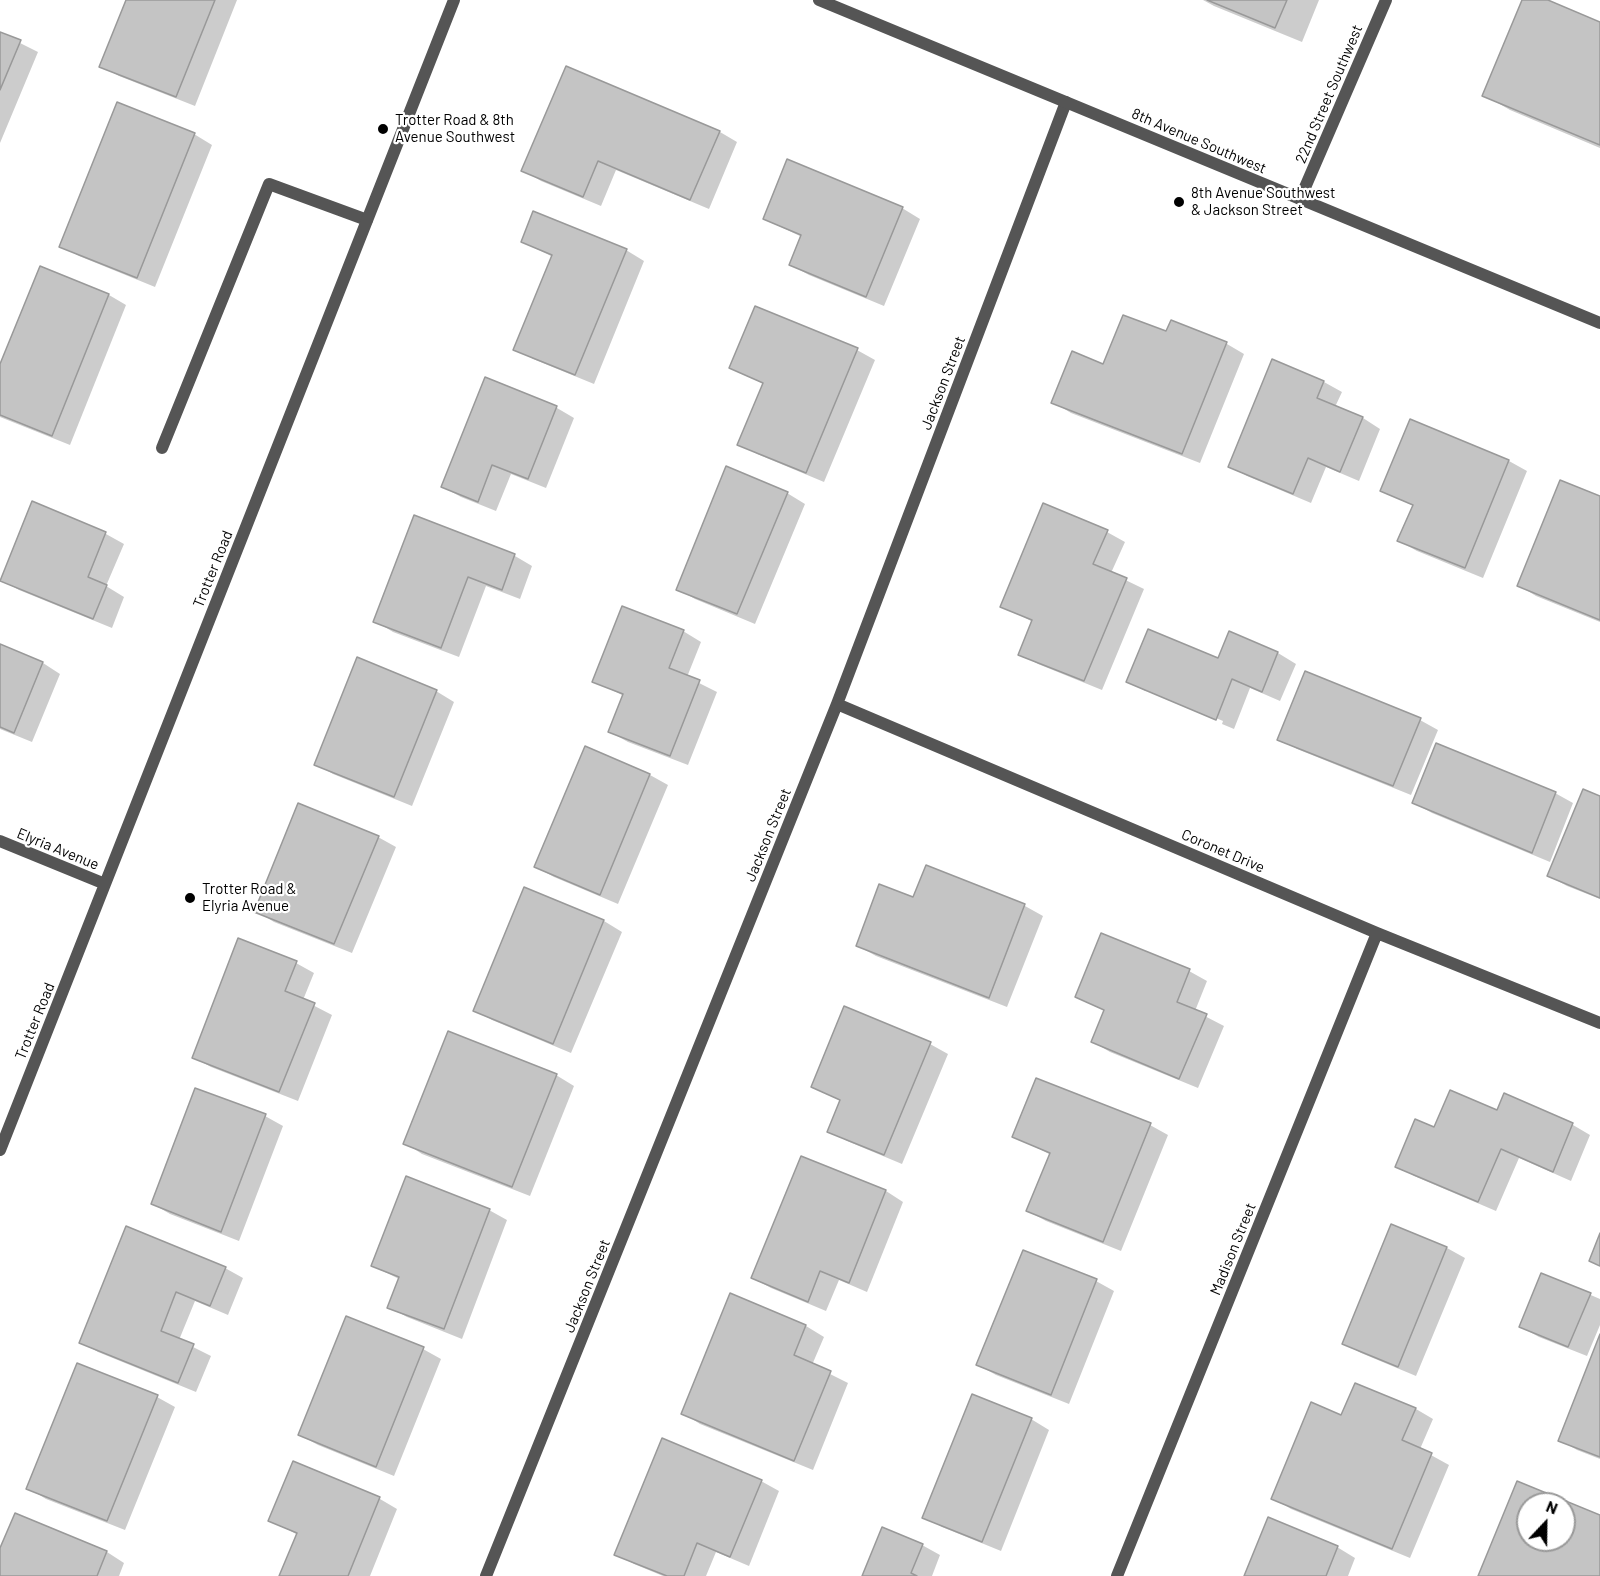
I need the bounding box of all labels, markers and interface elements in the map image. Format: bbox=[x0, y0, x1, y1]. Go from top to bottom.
street label: 22nd Street Southwest bbox=[1292, 22, 1366, 166]
street label: 8th Avenue Southwest bbox=[1129, 104, 1269, 178]
place label: Trotter Road & 8th Avenue Southwest bbox=[395, 111, 515, 146]
marker: Trotter Road & 8th Avenue Southwest bbox=[376, 122, 390, 136]
place label: 8th Avenue Southwest & Jackson Street bbox=[1191, 184, 1335, 219]
marker: 8th Avenue Southwest & Jackson Street bbox=[1172, 195, 1186, 209]
street label: Jackson Street bbox=[917, 334, 969, 432]
street label: Trotter Road bbox=[189, 528, 237, 610]
street label: Jackson Street bbox=[741, 786, 795, 884]
street label: Elyria Avenue bbox=[14, 824, 102, 874]
street label: Coronet Drive bbox=[1179, 825, 1267, 877]
place label: Trotter Road & Elyria Avenue bbox=[202, 880, 296, 915]
marker: Trotter Road & Elyria Avenue bbox=[183, 891, 197, 905]
street label: Trotter Road bbox=[11, 980, 59, 1062]
street label: Madison Street bbox=[1206, 1200, 1260, 1298]
street label: Jackson Street bbox=[560, 1237, 614, 1335]
north arrow bbox=[1516, 1492, 1576, 1552]
text: N bbox=[1544, 1496, 1561, 1517]

